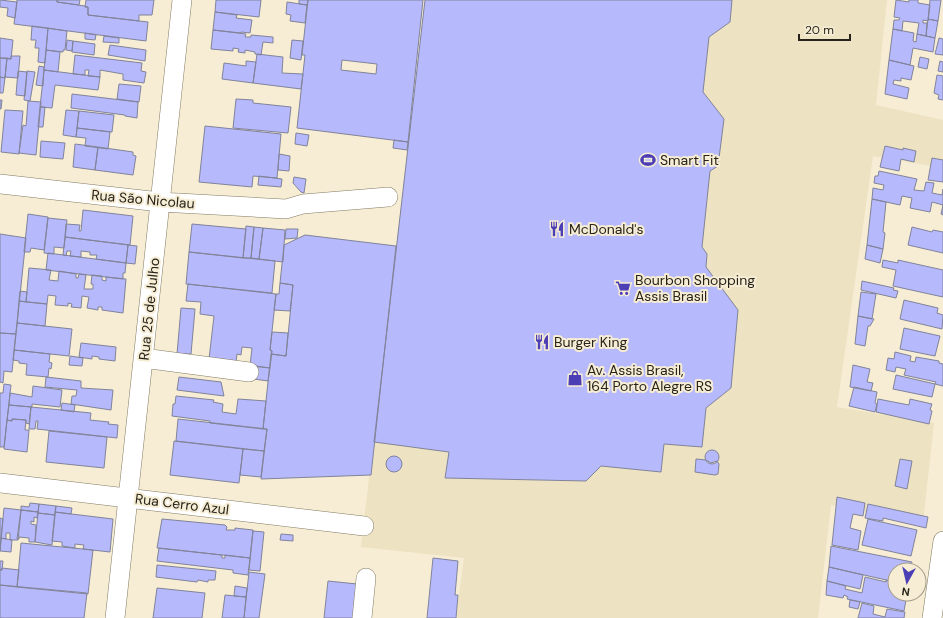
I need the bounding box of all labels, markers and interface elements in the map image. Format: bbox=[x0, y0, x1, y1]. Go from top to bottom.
scale bar bbox=[799, 16, 850, 42]
text: 20 m bbox=[805, 22, 834, 38]
sports icon: Smart Fit bbox=[639, 151, 657, 169]
place label: Smart Fit bbox=[660, 151, 719, 169]
street label: Rua São Nicolau bbox=[91, 186, 195, 212]
restaurant icon: McDonald's bbox=[548, 220, 566, 238]
place label: McDonald's bbox=[569, 220, 644, 238]
street label: Rua 25 de Julho bbox=[135, 257, 163, 361]
place label: Bourbon Shopping Assis Brasil bbox=[635, 271, 755, 305]
supermarket icon: Bourbon Shopping Assis Brasil bbox=[614, 279, 632, 297]
restaurant icon: Burger King bbox=[533, 333, 551, 351]
place label: Burger King bbox=[554, 333, 627, 351]
place label: Av. Assis Brasil, 164 Porto Alegre RS bbox=[587, 361, 712, 395]
shop icon: Av. Assis Brasil, 164 Porto Alegre RS bbox=[566, 369, 584, 387]
street label: Rua Cerro Azul bbox=[134, 489, 230, 519]
north arrow bbox=[887, 562, 927, 602]
text: N bbox=[901, 584, 911, 599]

